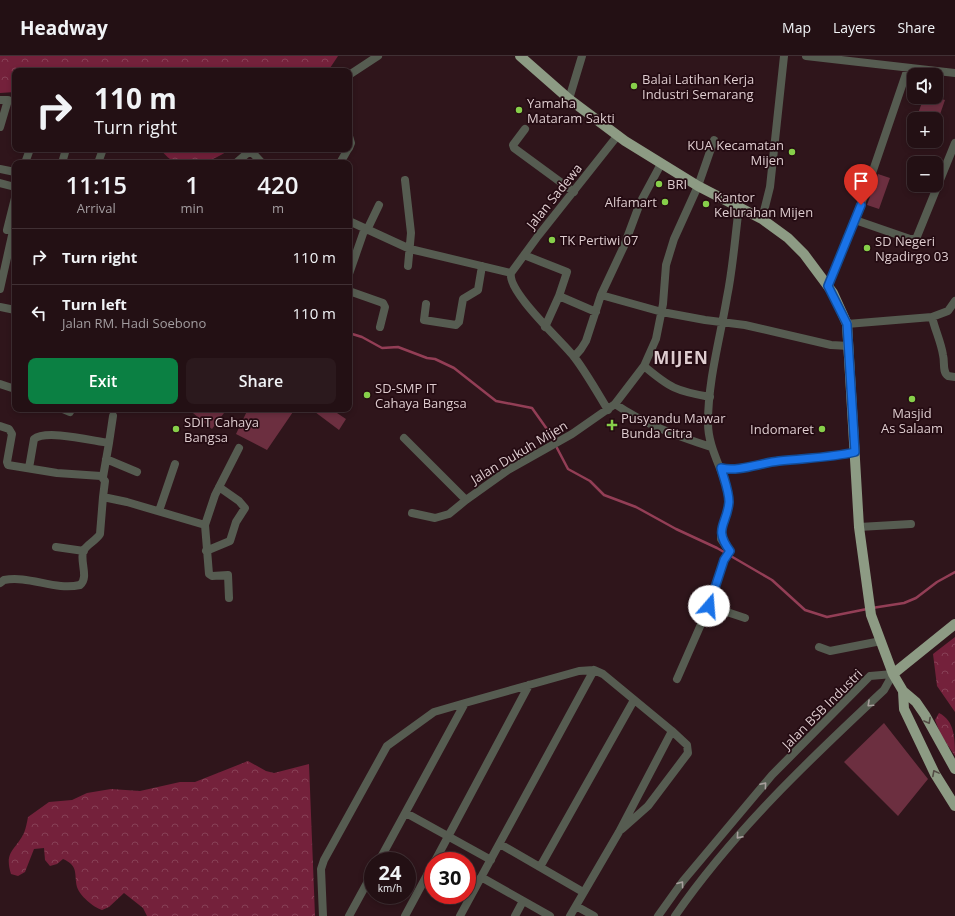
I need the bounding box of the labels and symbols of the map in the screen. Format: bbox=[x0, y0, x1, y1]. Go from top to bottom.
place label: Balai Latihan Kerja Industri Semarang bbox=[642, 70, 754, 103]
marker: Balai Latihan Kerja Industri Semarang bbox=[629, 81, 639, 91]
place label: Yamaha Mataram Sakti bbox=[527, 94, 615, 127]
marker: Yamaha Mataram Sakti bbox=[514, 105, 524, 115]
place label: KUA Kecamatan Mijen bbox=[687, 136, 784, 169]
marker: KUA Kecamatan Mijen bbox=[787, 147, 797, 157]
street label: Jalan Sadewa bbox=[521, 159, 586, 234]
pin bbox=[844, 164, 878, 205]
place label: BRI bbox=[667, 175, 687, 193]
marker: BRI bbox=[654, 179, 664, 189]
place label: Kantor Kelurahan Mijen bbox=[714, 188, 813, 221]
place label: Alfamart bbox=[605, 193, 657, 211]
marker: Alfamart bbox=[660, 197, 670, 207]
marker: Kantor Kelurahan Mijen bbox=[701, 199, 711, 209]
place label: TK Pertiwi 07 bbox=[560, 231, 638, 249]
place label: SD Negeri Ngadirgo 03 bbox=[875, 232, 949, 265]
marker: TK Pertiwi 07 bbox=[547, 235, 557, 245]
marker: SD Negeri Ngadirgo 03 bbox=[862, 243, 872, 253]
district label: MIJEN bbox=[653, 346, 709, 369]
place label: SD-SMP IT Cahaya Bangsa bbox=[375, 379, 467, 412]
marker: SD-SMP IT Cahaya Bangsa bbox=[362, 390, 372, 400]
marker: Masjid As Salaam bbox=[907, 394, 917, 404]
place label: Masjid As Salaam bbox=[881, 404, 943, 437]
place label: Pusyandu Mawar Bunda Citra bbox=[621, 409, 726, 442]
place label: SDIT Cahaya Bangsa bbox=[184, 413, 259, 446]
street label: Jalan Dukuh Mijen bbox=[466, 416, 571, 489]
marker: Pusyandu Mawar Bunda Citra bbox=[606, 419, 618, 431]
place label: Indomaret bbox=[750, 420, 814, 438]
marker: SDIT Cahaya Bangsa bbox=[171, 424, 181, 434]
marker: Indomaret bbox=[817, 424, 827, 434]
position arrow bbox=[688, 585, 730, 627]
street label: Jalan BSB Industri bbox=[776, 665, 866, 755]
one-way arrow bbox=[867, 699, 875, 707]
one-way arrow bbox=[923, 717, 930, 724]
one-way arrow bbox=[932, 770, 940, 777]
one-way arrow bbox=[760, 782, 767, 789]
one-way arrow bbox=[737, 832, 744, 839]
speed limit sign: 30 bbox=[424, 852, 476, 904]
one-way arrow bbox=[676, 882, 683, 889]

